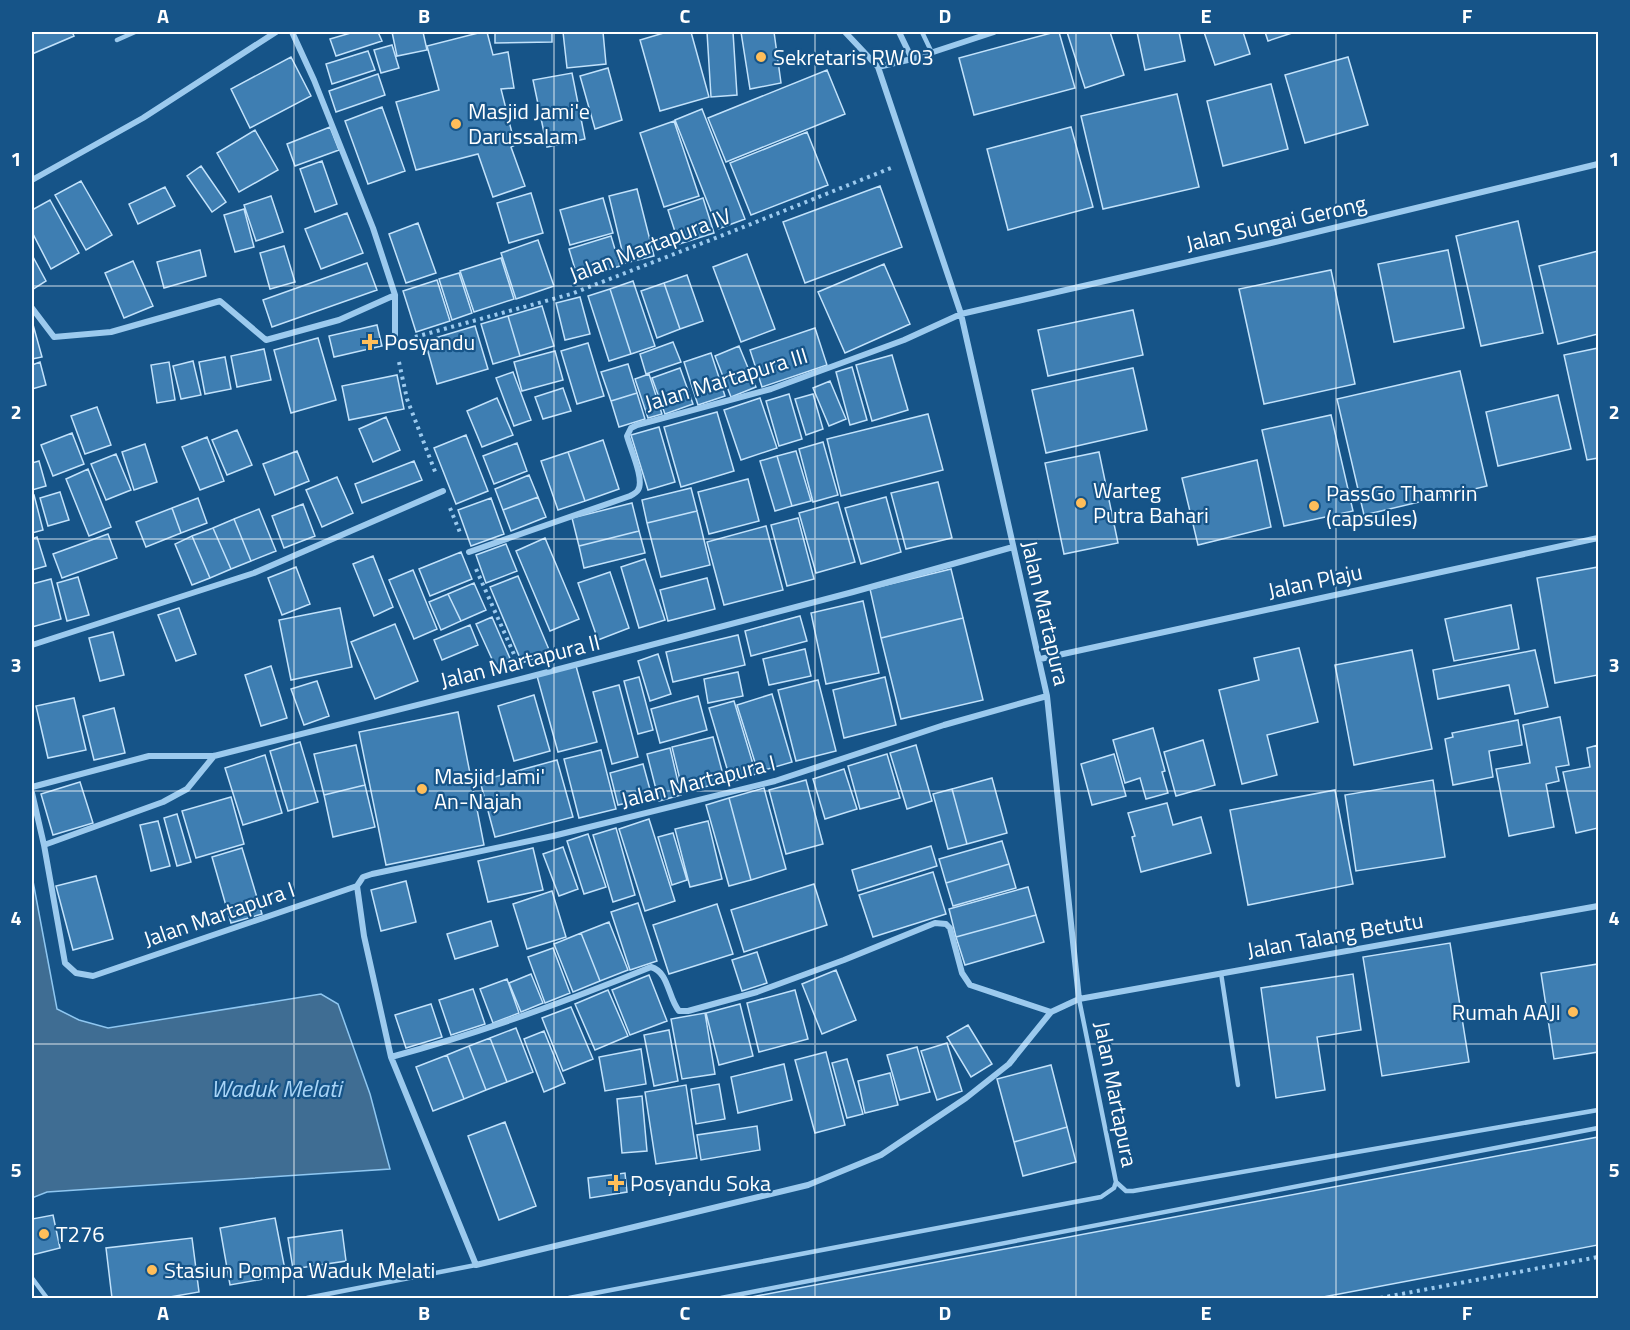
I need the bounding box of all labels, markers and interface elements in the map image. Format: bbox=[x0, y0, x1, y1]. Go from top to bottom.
text: A bbox=[157, 0, 169, 31]
text: B bbox=[418, 0, 430, 31]
text: C bbox=[680, 0, 691, 31]
text: D bbox=[939, 0, 951, 31]
text: E bbox=[1200, 0, 1212, 31]
text: F bbox=[1462, 0, 1473, 31]
place label: Sekretaris RW 03 bbox=[773, 40, 934, 74]
marker: Sekretaris RW 03 bbox=[754, 50, 768, 64]
place label: Masjid Jami'e Darussalam bbox=[468, 94, 590, 153]
marker: Masjid Jami'e Darussalam bbox=[449, 117, 463, 131]
text: 1 bbox=[10, 143, 22, 174]
text: 1 bbox=[1608, 143, 1620, 174]
street label: Jalan Sungai Gerong bbox=[1182, 186, 1370, 260]
street label: Jalan Martapura IV bbox=[564, 198, 736, 292]
place label: Posyandu bbox=[384, 325, 475, 359]
marker: Posyandu bbox=[361, 333, 379, 351]
street label: Jalan Martapura III bbox=[640, 338, 812, 420]
text: 2 bbox=[10, 396, 22, 427]
text: 2 bbox=[1608, 396, 1620, 427]
place label: Warteg Putra Bahari bbox=[1093, 473, 1209, 532]
place label: PassGo Thamrin (capsules) bbox=[1326, 476, 1477, 535]
marker: Warteg Putra Bahari bbox=[1074, 496, 1088, 510]
marker: PassGo Thamrin (capsules) bbox=[1307, 499, 1321, 513]
street label: Jalan Martapura bbox=[1013, 537, 1079, 689]
street label: Jalan Plaju bbox=[1265, 554, 1365, 608]
street label: Jalan Martapura II bbox=[437, 625, 603, 697]
text: 3 bbox=[10, 649, 22, 680]
text: 3 bbox=[1608, 649, 1620, 680]
street label: Jalan Martapura I bbox=[617, 745, 779, 817]
place label: Masjid Jami' An-Najah bbox=[434, 759, 545, 818]
marker: Masjid Jami' An-Najah bbox=[415, 782, 429, 796]
street label: Jalan Martapura I bbox=[139, 872, 299, 956]
text: 4 bbox=[10, 902, 22, 933]
text: 4 bbox=[1608, 902, 1620, 933]
street label: Jalan Talang Betutu bbox=[1244, 903, 1426, 967]
place label: Rumah AAJI bbox=[1452, 995, 1561, 1029]
marker: Rumah AAJI bbox=[1566, 1005, 1580, 1019]
street label: Jalan Martapura bbox=[1085, 1018, 1147, 1170]
water label: Waduk Melati bbox=[211, 1070, 344, 1106]
text: 5 bbox=[10, 1154, 22, 1185]
text: 5 bbox=[1608, 1154, 1620, 1185]
place label: Posyandu Soka bbox=[630, 1166, 771, 1200]
marker: Posyandu Soka bbox=[607, 1174, 625, 1192]
place label: T276 bbox=[56, 1217, 105, 1251]
marker: T276 bbox=[37, 1227, 51, 1241]
place label: Stasiun Pompa Waduk Melati bbox=[164, 1253, 435, 1287]
marker: Stasiun Pompa Waduk Melati bbox=[145, 1263, 159, 1277]
text: A bbox=[157, 1297, 169, 1328]
text: B bbox=[418, 1297, 430, 1328]
text: C bbox=[680, 1297, 691, 1328]
text: D bbox=[939, 1297, 951, 1328]
text: E bbox=[1200, 1297, 1212, 1328]
text: F bbox=[1462, 1297, 1473, 1328]

